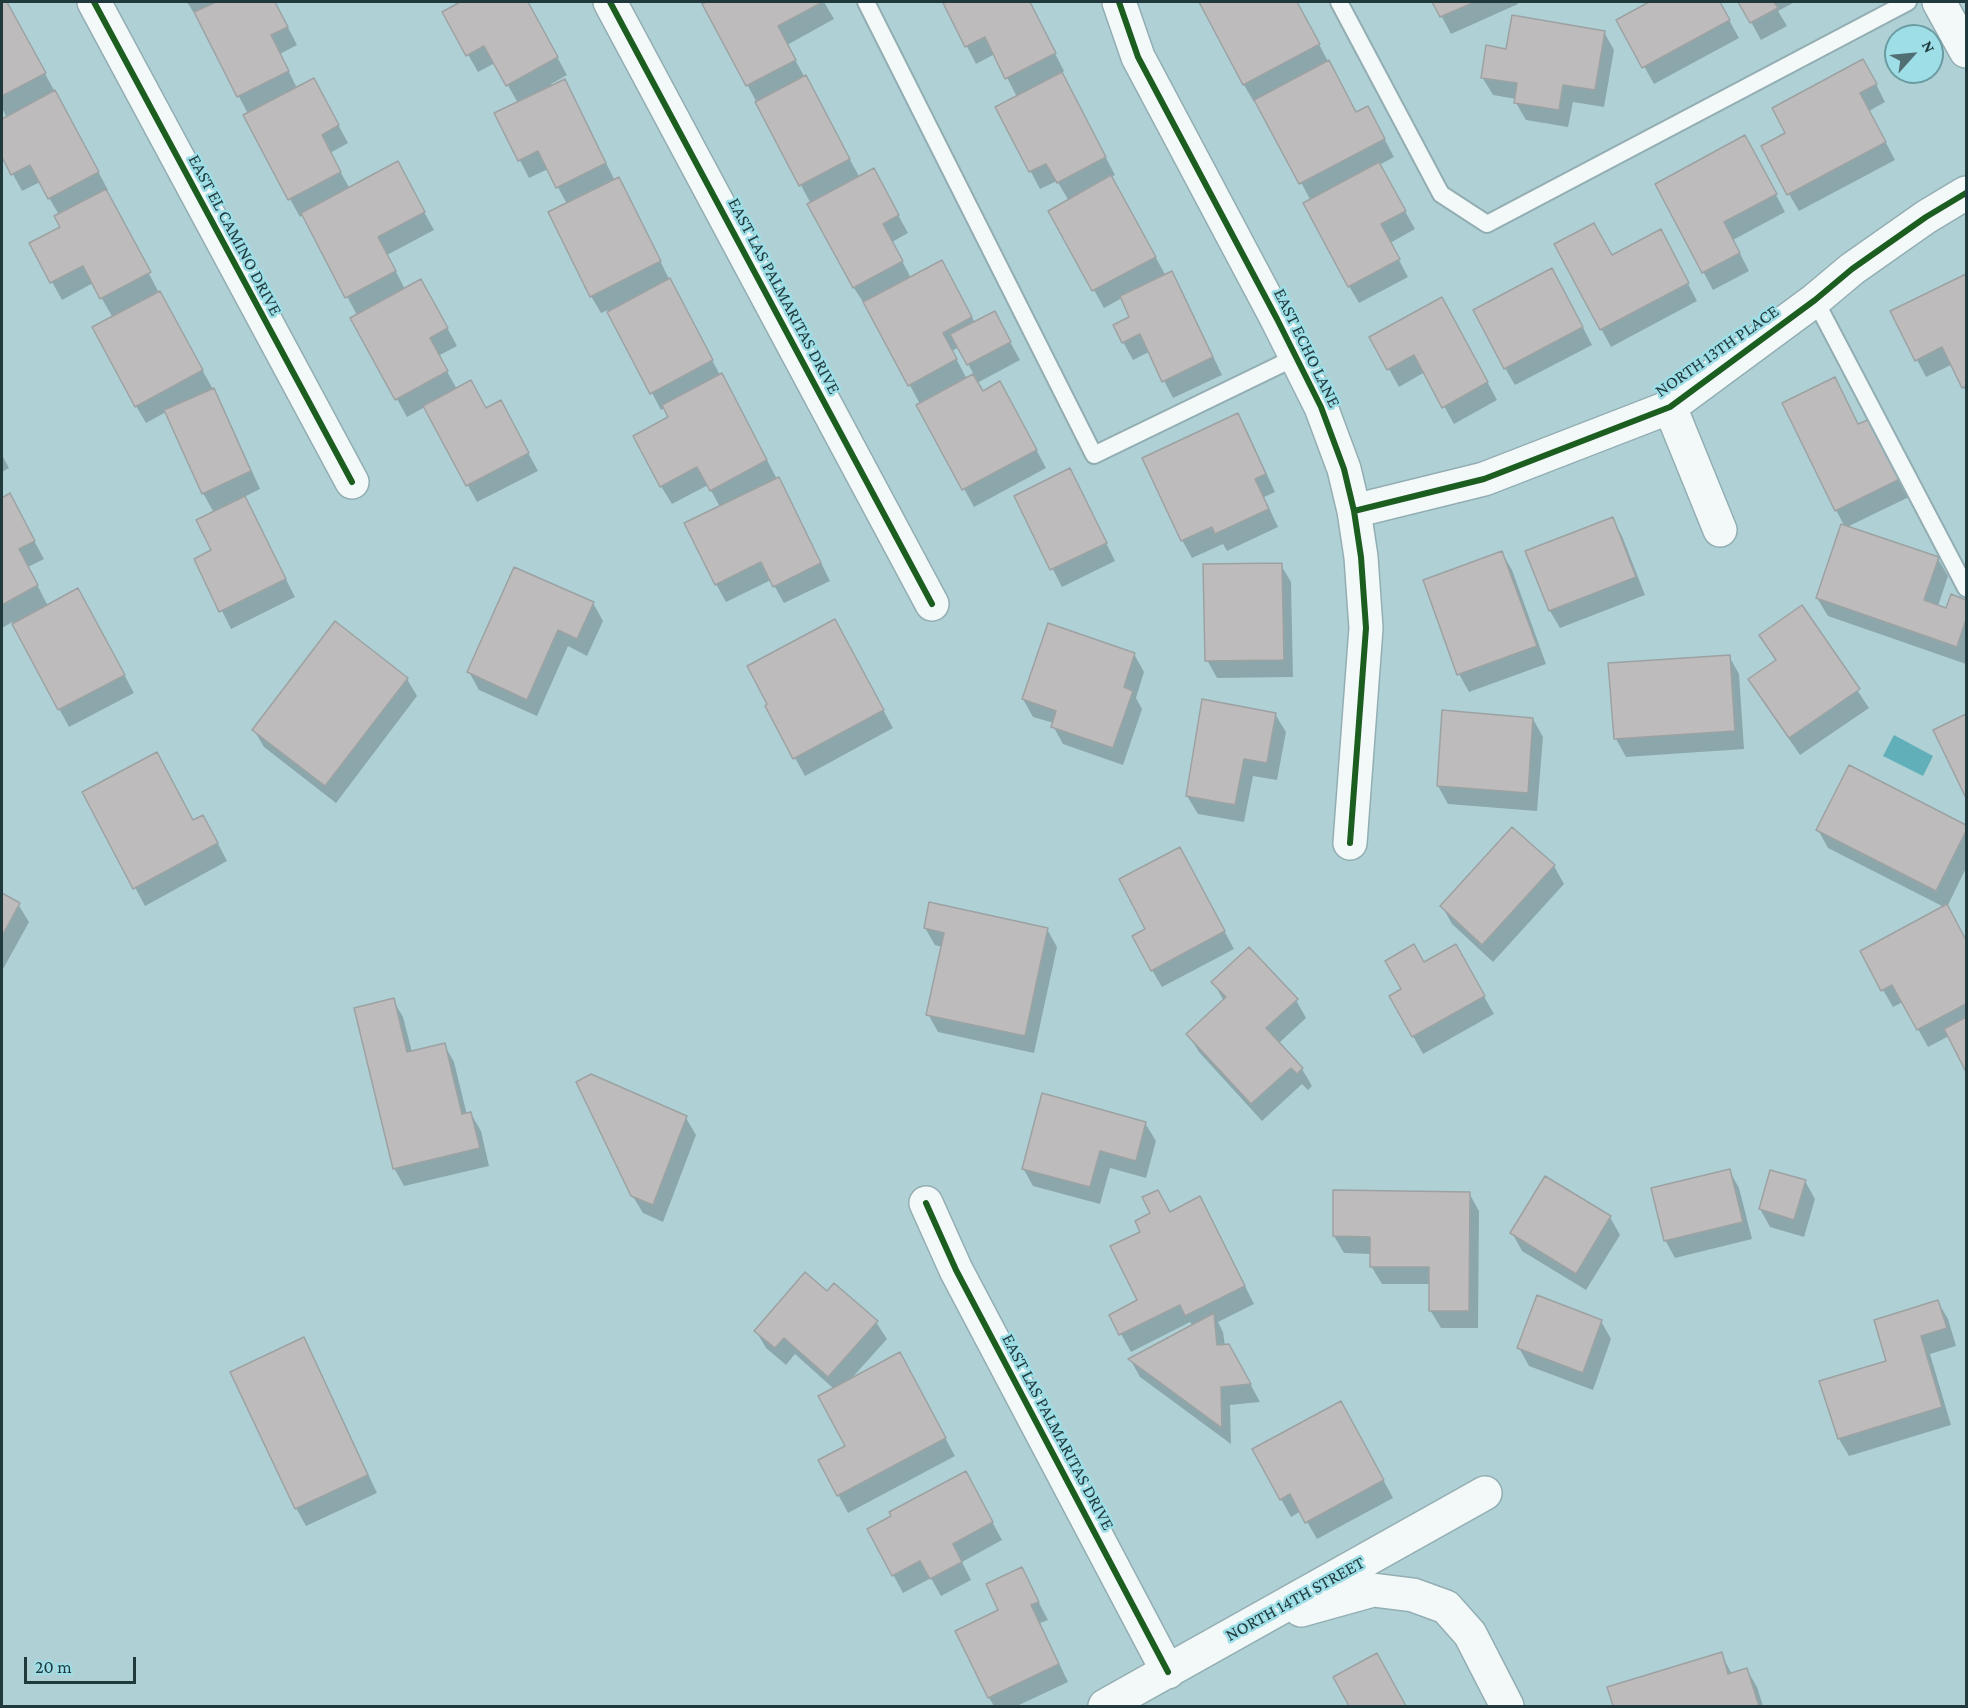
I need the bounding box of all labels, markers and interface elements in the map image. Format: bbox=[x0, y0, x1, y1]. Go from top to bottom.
north arrow bbox=[1884, 24, 1944, 84]
text: N bbox=[1919, 38, 1939, 55]
street label: EAST EL CAMINO DRIVE bbox=[183, 151, 287, 319]
street label: EAST LAS PALMARITAS DRIVE bbox=[723, 194, 845, 398]
street label: EAST ECHO LANE bbox=[1269, 285, 1345, 411]
street label: NORTH 13TH PLACE bbox=[1651, 300, 1783, 402]
street label: EAST LAS PALMARITAS DRIVE bbox=[997, 1330, 1119, 1534]
street label: NORTH 14TH STREET bbox=[1222, 1552, 1368, 1646]
scale bar bbox=[27, 1645, 140, 1683]
text: 20 m bbox=[35, 1657, 72, 1677]

